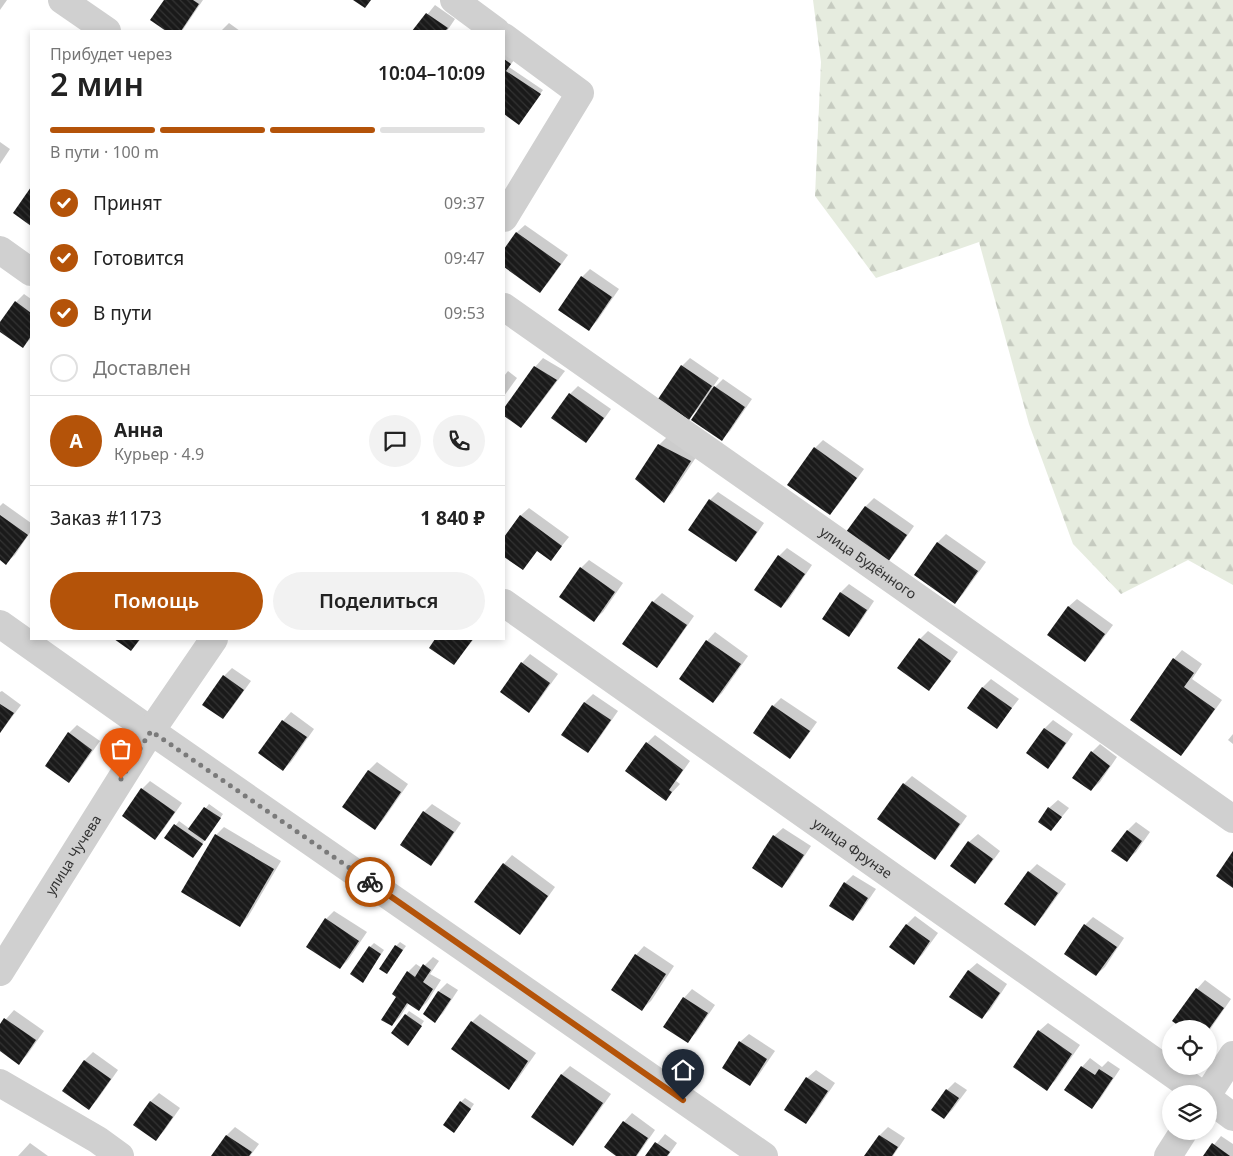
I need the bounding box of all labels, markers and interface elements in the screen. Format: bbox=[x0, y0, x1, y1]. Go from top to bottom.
text: Прибудет через bbox=[50, 43, 172, 65]
text: 10:04–10:09 bbox=[378, 60, 485, 86]
text: 2 мин bbox=[50, 62, 144, 105]
text: В пути · 100 m bbox=[50, 141, 159, 163]
icon: check bbox=[50, 189, 78, 217]
text: Принят bbox=[93, 190, 162, 216]
text: 09:37 bbox=[444, 192, 485, 214]
icon: check bbox=[50, 244, 78, 272]
text: Готовится bbox=[93, 245, 184, 271]
text: 09:47 bbox=[444, 247, 485, 269]
icon: check bbox=[50, 299, 78, 327]
text: В пути bbox=[93, 300, 152, 326]
text: 09:53 bbox=[444, 302, 485, 324]
text: Доставлен bbox=[93, 355, 191, 381]
button: chat bbox=[369, 415, 421, 467]
button: phone bbox=[433, 415, 485, 467]
text: Анна bbox=[114, 417, 163, 443]
text: А bbox=[69, 428, 83, 454]
text: Курьер · 4.9 bbox=[114, 443, 204, 465]
text: Заказ #1173 bbox=[50, 505, 162, 531]
text: 1 840 ₽ bbox=[420, 505, 485, 531]
street label: улица Будённого bbox=[816, 522, 921, 603]
button: Помощь bbox=[50, 572, 263, 630]
button: Поделиться bbox=[273, 572, 485, 630]
pin bbox=[100, 728, 142, 779]
icon: bag bbox=[107, 735, 135, 763]
street label: улица Чучева bbox=[40, 811, 105, 899]
street label: улица Фрунзе bbox=[809, 813, 896, 883]
courier bbox=[345, 857, 395, 907]
icon: bike bbox=[356, 868, 384, 896]
map controls bbox=[1162, 1020, 1217, 1140]
button: locate bbox=[1162, 1020, 1217, 1075]
pin bbox=[662, 1049, 704, 1100]
icon: home bbox=[669, 1056, 697, 1084]
button: layers bbox=[1162, 1085, 1217, 1140]

